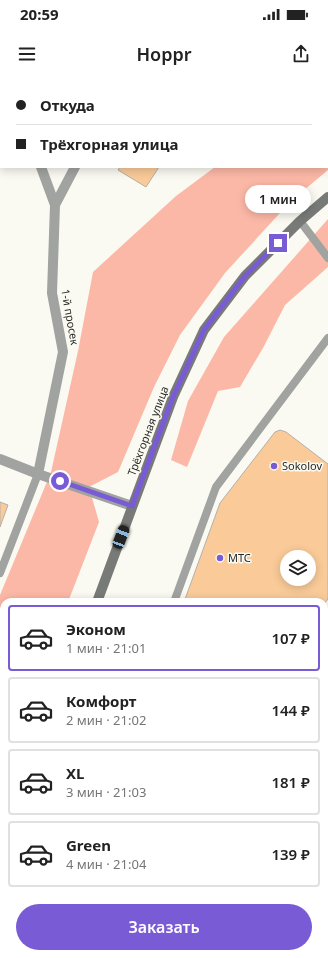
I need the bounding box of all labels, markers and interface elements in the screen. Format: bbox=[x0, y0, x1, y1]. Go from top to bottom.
text: 20:59 bbox=[20, 4, 59, 24]
text: Hoppr bbox=[136, 42, 192, 66]
icon: menu bbox=[16, 43, 38, 65]
icon: share bbox=[290, 43, 312, 65]
text: Откуда bbox=[40, 95, 95, 115]
text: Трёхгорная улица bbox=[40, 134, 178, 154]
callout: 1 мин bbox=[245, 185, 311, 213]
text: 1 мин bbox=[259, 190, 297, 208]
route end bbox=[269, 234, 287, 252]
street label: 1-й просек bbox=[58, 288, 83, 346]
street label: Трёхгорная улица bbox=[123, 384, 172, 478]
place label: Sokolov bbox=[282, 458, 322, 473]
marker: Sokolov bbox=[269, 461, 279, 471]
route start bbox=[51, 472, 69, 490]
car bbox=[111, 524, 131, 550]
place label: МТС bbox=[228, 550, 251, 565]
map controls bbox=[280, 550, 316, 586]
button: layers bbox=[280, 550, 316, 586]
marker: МТС bbox=[215, 553, 225, 563]
text: Эконом bbox=[66, 619, 126, 639]
icon: car bbox=[18, 620, 54, 656]
text: 107 ₽ bbox=[271, 628, 310, 648]
text: 1 мин · 21:01 bbox=[66, 639, 146, 657]
text: Комфорт bbox=[66, 691, 136, 711]
icon: car bbox=[18, 692, 54, 728]
text: 144 ₽ bbox=[271, 700, 310, 720]
text: 2 мин · 21:02 bbox=[66, 711, 146, 729]
text: XL bbox=[66, 763, 84, 783]
icon: car bbox=[18, 764, 54, 800]
text: 181 ₽ bbox=[271, 772, 310, 792]
text: 3 мин · 21:03 bbox=[66, 783, 146, 801]
text: Green bbox=[66, 835, 111, 855]
icon: car bbox=[18, 836, 54, 872]
text: 139 ₽ bbox=[271, 844, 310, 864]
text: 4 мин · 21:04 bbox=[66, 855, 146, 873]
button: Заказать bbox=[16, 904, 312, 950]

